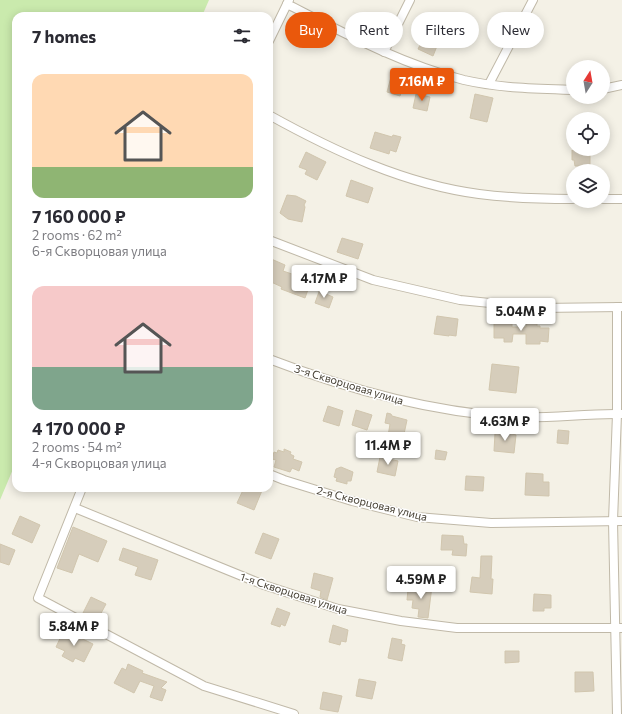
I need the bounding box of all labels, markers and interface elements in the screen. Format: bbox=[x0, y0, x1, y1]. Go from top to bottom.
chip: Buy bbox=[285, 12, 337, 48]
chip: Rent bbox=[345, 12, 403, 48]
chip: Filters bbox=[411, 12, 479, 48]
chip: New bbox=[487, 12, 544, 48]
icon: filters bbox=[231, 25, 253, 47]
text: 7 homes bbox=[32, 26, 96, 47]
north arrow bbox=[566, 60, 610, 104]
map controls bbox=[566, 60, 610, 208]
pin: 7.16M ₽ bbox=[385, 68, 459, 102]
text: 7.16M ₽ bbox=[399, 73, 445, 89]
icon: home bbox=[107, 100, 179, 172]
button: locate bbox=[566, 112, 610, 156]
button: layers bbox=[566, 164, 610, 208]
text: 7 160 000 ₽ bbox=[32, 206, 126, 227]
text: 2 rooms · 62 m² bbox=[32, 227, 122, 243]
text: 6-я Скворцовая улица bbox=[32, 243, 167, 259]
pin: 4.17M ₽ bbox=[287, 265, 361, 299]
text: 4.17M ₽ bbox=[300, 270, 348, 286]
pin: 5.04M ₽ bbox=[484, 298, 558, 332]
text: 5.04M ₽ bbox=[496, 303, 546, 319]
icon: home bbox=[107, 312, 179, 384]
street label: 3-я Скворцовая улица bbox=[293, 361, 405, 407]
pin: 4.63M ₽ bbox=[468, 408, 542, 442]
text: 4.63M ₽ bbox=[480, 413, 530, 429]
text: 4 170 000 ₽ bbox=[32, 418, 126, 439]
pin: 11.4M ₽ bbox=[351, 432, 425, 466]
text: 11.4M ₽ bbox=[365, 437, 411, 453]
text: 2 rooms · 54 m² bbox=[32, 439, 122, 455]
text: 4-я Скворцовая улица bbox=[32, 455, 167, 471]
street label: 2-я Скворцовая улица bbox=[315, 483, 429, 523]
pin: 4.59M ₽ bbox=[384, 566, 458, 600]
street label: 1-я Скворцовая улица bbox=[239, 570, 349, 616]
text: 4.59M ₽ bbox=[396, 571, 446, 587]
pin: 5.84M ₽ bbox=[37, 613, 111, 647]
text: 5.84M ₽ bbox=[49, 618, 99, 634]

